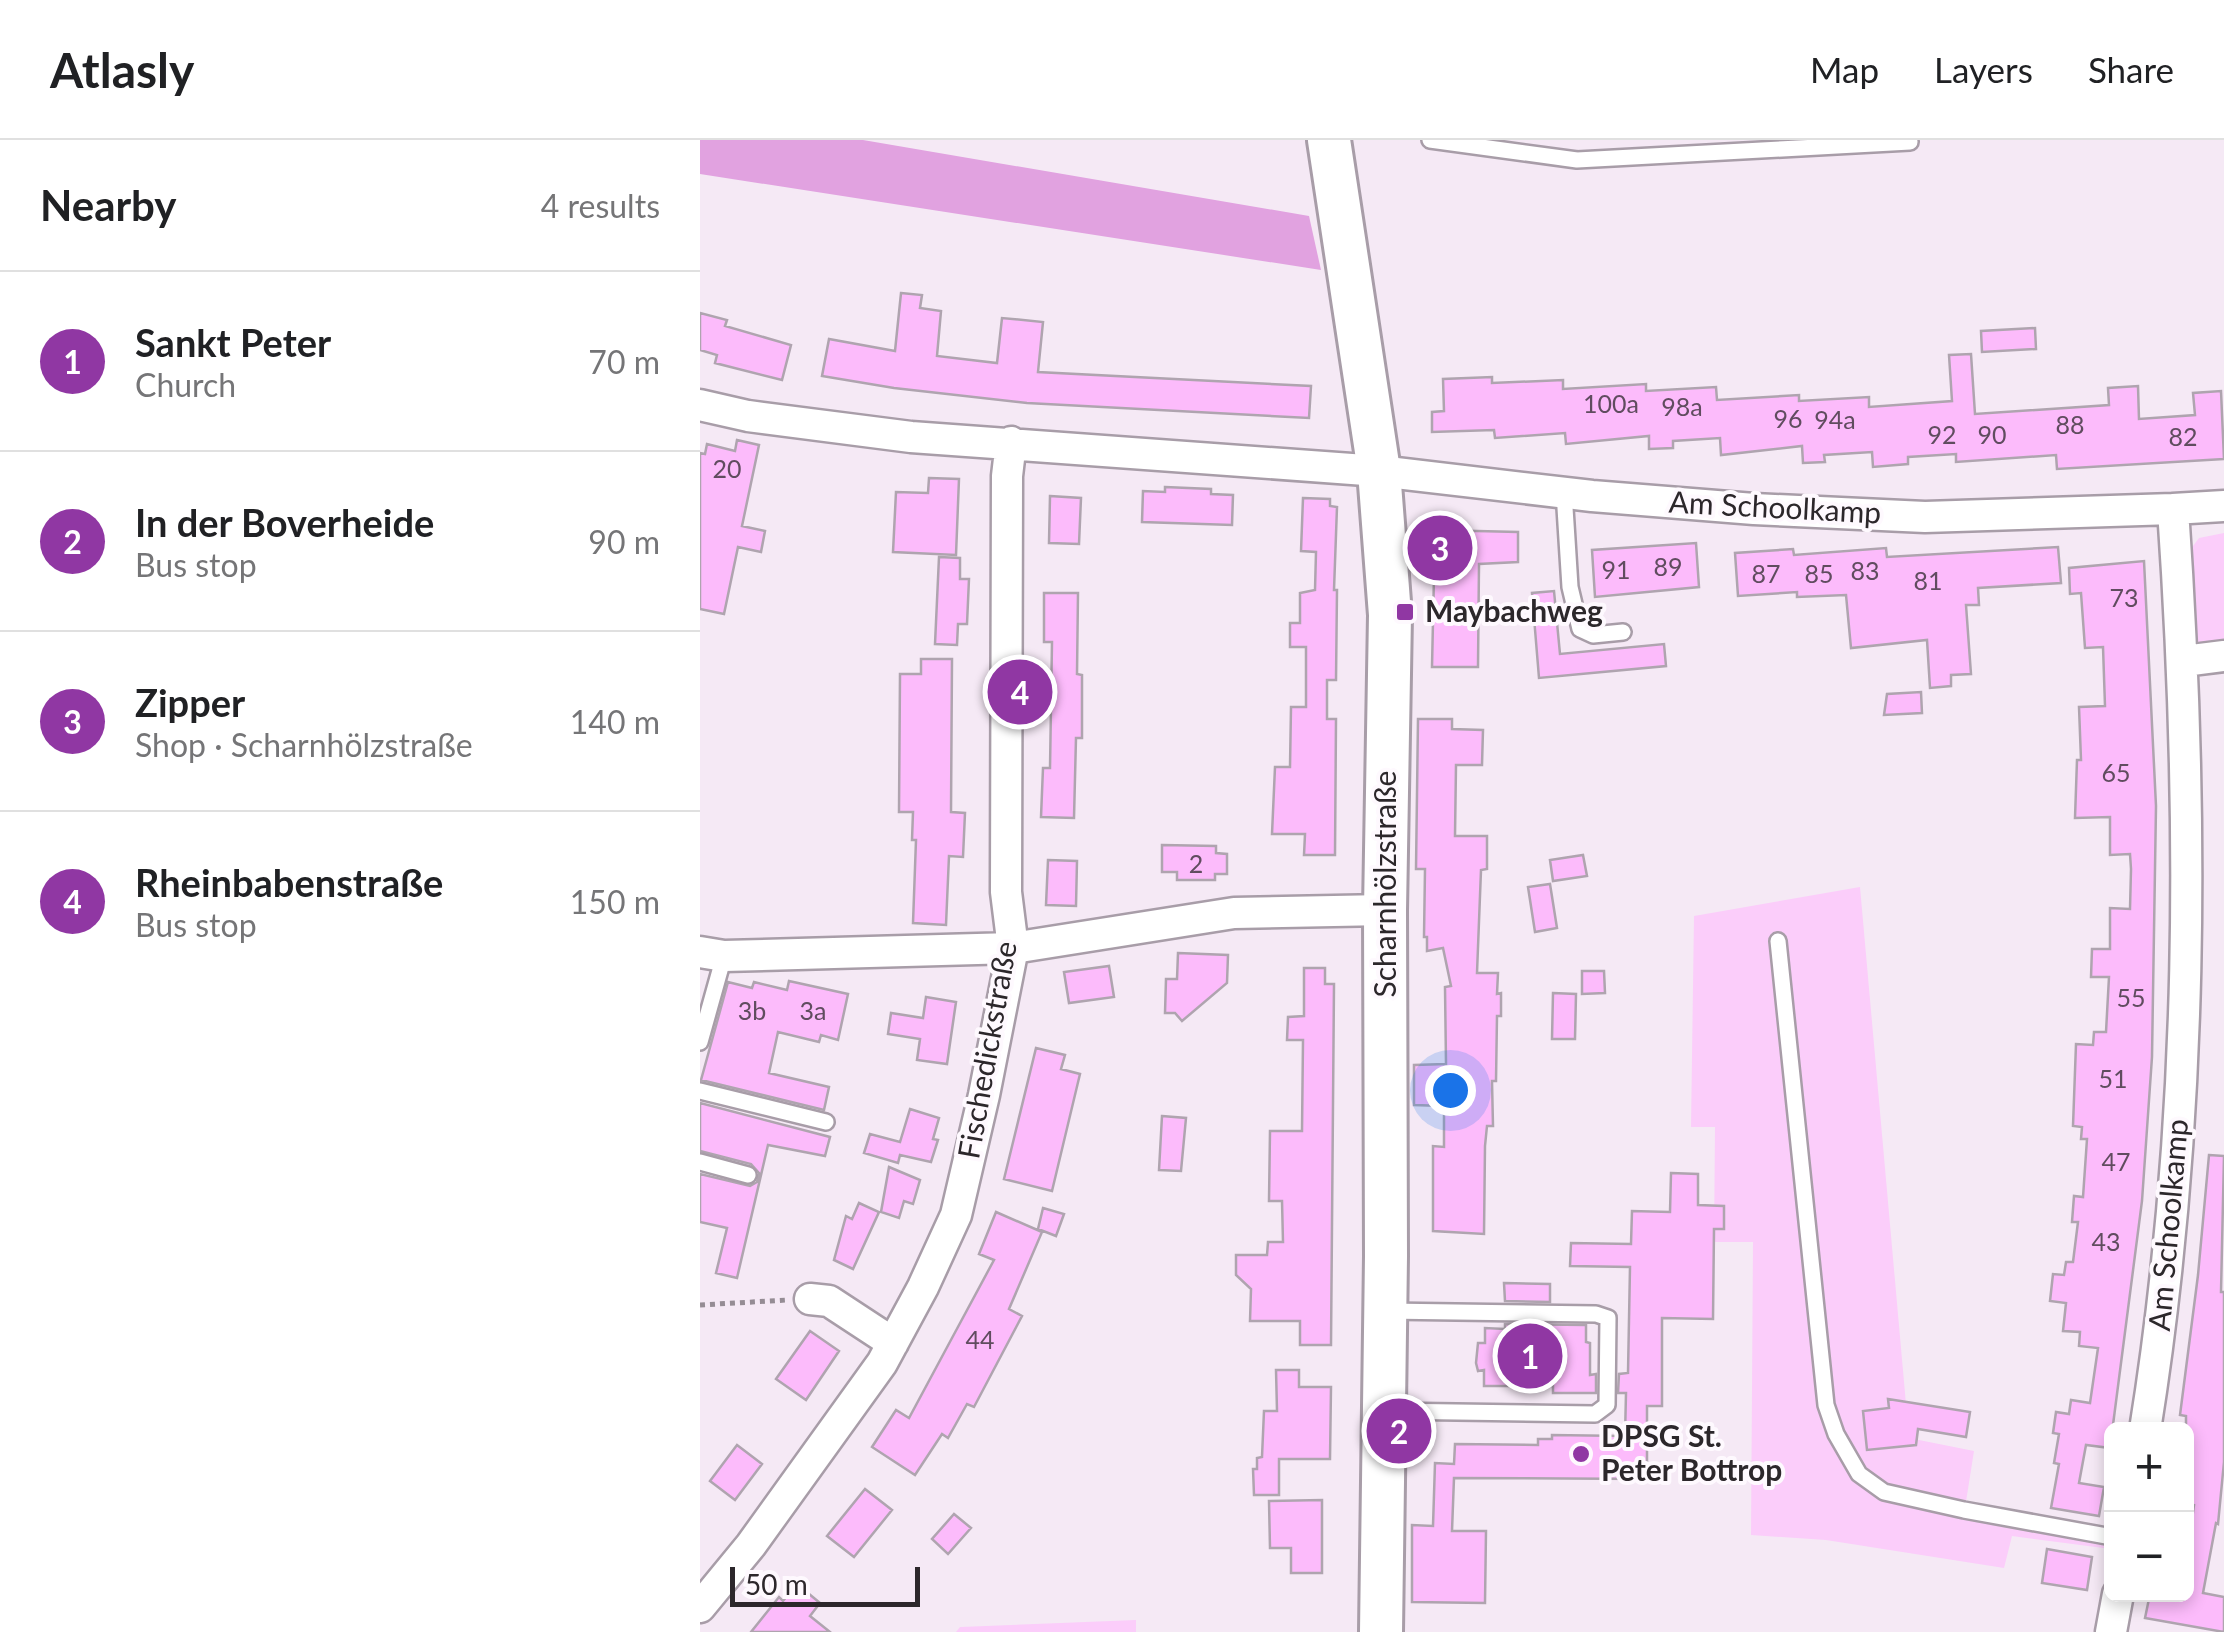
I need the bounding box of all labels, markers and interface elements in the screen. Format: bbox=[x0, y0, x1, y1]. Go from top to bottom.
text: Atlasly bbox=[50, 41, 194, 98]
text: Map bbox=[1810, 48, 1879, 90]
text: Layers bbox=[1934, 48, 2033, 90]
text: Share bbox=[2088, 48, 2174, 90]
text: Nearby bbox=[40, 180, 177, 230]
text: 4 results bbox=[541, 186, 660, 225]
text: Sankt Peter bbox=[135, 319, 331, 365]
text: 1 bbox=[63, 342, 82, 381]
text: 70 m bbox=[588, 342, 660, 381]
text: Church bbox=[135, 365, 236, 404]
house number: 100a bbox=[1583, 388, 1639, 418]
house number: 98a bbox=[1661, 391, 1703, 421]
house number: 96 bbox=[1773, 403, 1803, 433]
house number: 94a bbox=[1814, 404, 1856, 434]
house number: 88 bbox=[2055, 409, 2085, 439]
house number: 92 bbox=[1927, 419, 1957, 449]
house number: 90 bbox=[1977, 419, 2007, 449]
house number: 82 bbox=[2168, 421, 2198, 451]
house number: 20 bbox=[712, 453, 742, 483]
street label: Am Schoolkamp bbox=[1668, 482, 1882, 530]
text: In der Boverheide bbox=[135, 499, 434, 545]
pin: 3 bbox=[1408, 510, 1472, 586]
text: 2 bbox=[63, 522, 82, 561]
text: 90 m bbox=[588, 522, 660, 561]
text: Bus stop bbox=[135, 545, 257, 584]
house number: 89 bbox=[1653, 551, 1683, 581]
house number: 91 bbox=[1601, 554, 1631, 584]
house number: 83 bbox=[1850, 555, 1880, 585]
house number: 87 bbox=[1751, 558, 1781, 588]
house number: 85 bbox=[1804, 558, 1834, 588]
house number: 81 bbox=[1913, 565, 1943, 595]
house number: 73 bbox=[2109, 582, 2139, 612]
place label: Maybachweg bbox=[1425, 592, 1603, 628]
marker: Maybachweg bbox=[1394, 601, 1416, 623]
pin: 4 bbox=[988, 654, 1052, 730]
text: Zipper bbox=[135, 679, 245, 725]
text: 3 bbox=[63, 702, 82, 741]
text: 140 m bbox=[570, 702, 660, 741]
text: Shop · Scharnhölzstraße bbox=[135, 725, 473, 764]
house number: 65 bbox=[2101, 757, 2131, 787]
street label: Scharnhölzstraße bbox=[1366, 771, 1402, 997]
house number: 2 bbox=[1189, 848, 1203, 878]
text: Rheinbabenstraße bbox=[135, 859, 443, 905]
text: 4 bbox=[63, 882, 82, 921]
text: 150 m bbox=[570, 882, 660, 921]
text: Bus stop bbox=[135, 905, 257, 944]
street label: Fischedickstraße bbox=[949, 938, 1023, 1161]
house number: 55 bbox=[2116, 982, 2146, 1012]
house number: 3b bbox=[738, 995, 766, 1025]
house number: 3a bbox=[800, 995, 826, 1025]
house number: 51 bbox=[2098, 1063, 2128, 1093]
your location bbox=[1425, 1065, 1476, 1116]
street label: Am Schoolkamp bbox=[2140, 1117, 2194, 1332]
house number: 47 bbox=[2101, 1146, 2131, 1176]
house number: 43 bbox=[2091, 1226, 2121, 1256]
pin: 1 bbox=[1498, 1318, 1562, 1394]
house number: 44 bbox=[965, 1324, 995, 1354]
pin: 2 bbox=[1366, 1394, 1432, 1468]
place label: DPSG St. Peter Bottrop bbox=[1601, 1417, 1782, 1487]
map controls bbox=[2104, 1422, 2194, 1602]
button: + bbox=[2104, 1422, 2194, 1512]
marker: DPSG St. Peter Bottrop bbox=[1570, 1443, 1592, 1465]
button: − bbox=[2104, 1512, 2194, 1602]
scale bar bbox=[730, 1562, 920, 1606]
text: 50 m bbox=[745, 1567, 808, 1601]

